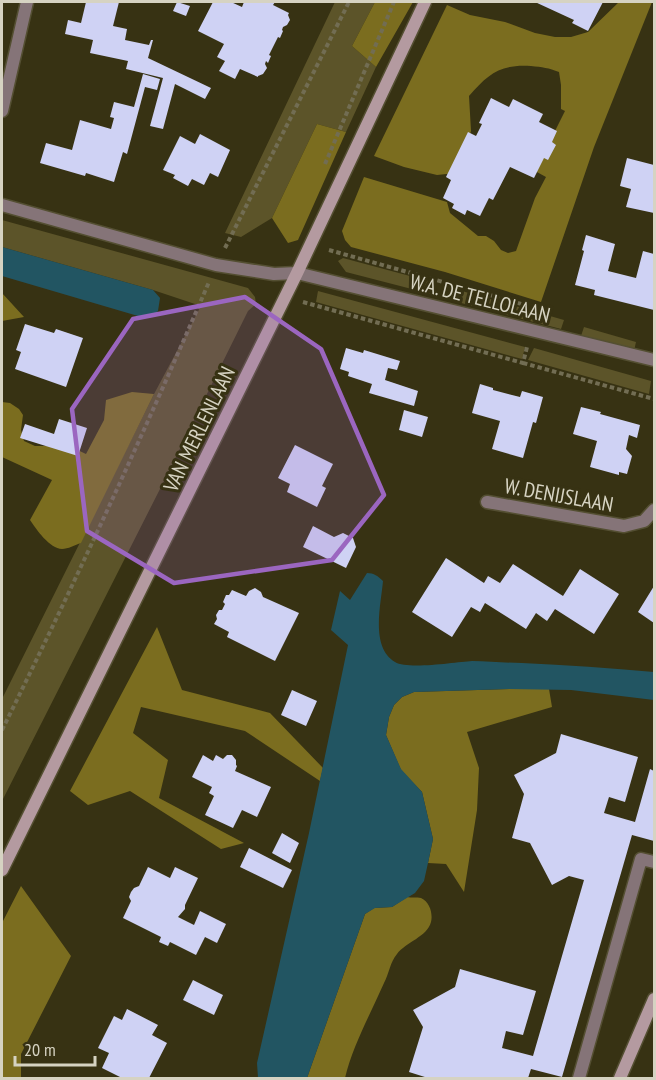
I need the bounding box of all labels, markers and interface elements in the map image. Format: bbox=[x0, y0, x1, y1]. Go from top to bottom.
street label: W.A. DE TELLOLAAN bbox=[407, 268, 553, 328]
street label: VAN MERLENLAAN bbox=[157, 362, 241, 497]
street label: W. DENIJSLAAN bbox=[503, 472, 615, 518]
scale bar bbox=[15, 1029, 94, 1067]
text: 20 m bbox=[24, 1038, 56, 1061]

